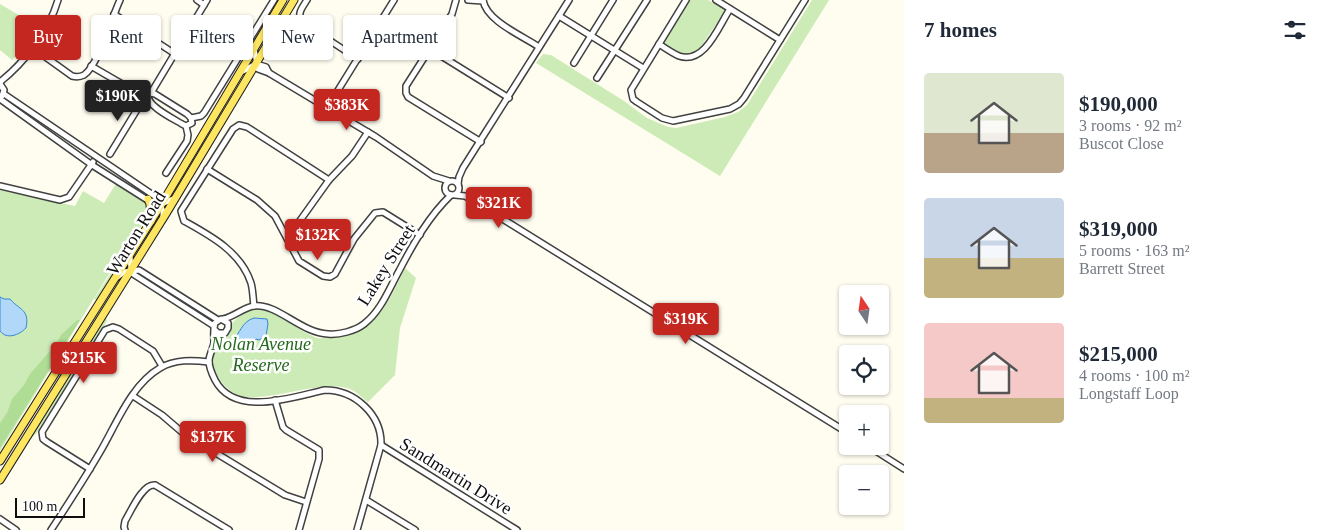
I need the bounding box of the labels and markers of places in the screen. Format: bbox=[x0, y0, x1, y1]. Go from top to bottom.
pin: $190K bbox=[83, 80, 153, 122]
pin: $383K bbox=[312, 88, 382, 131]
pin: $321K bbox=[464, 186, 534, 229]
pin: $132K bbox=[283, 218, 353, 261]
pin: $319K bbox=[651, 302, 721, 345]
pin: $215K bbox=[49, 342, 119, 384]
pin: $137K bbox=[178, 420, 248, 463]

